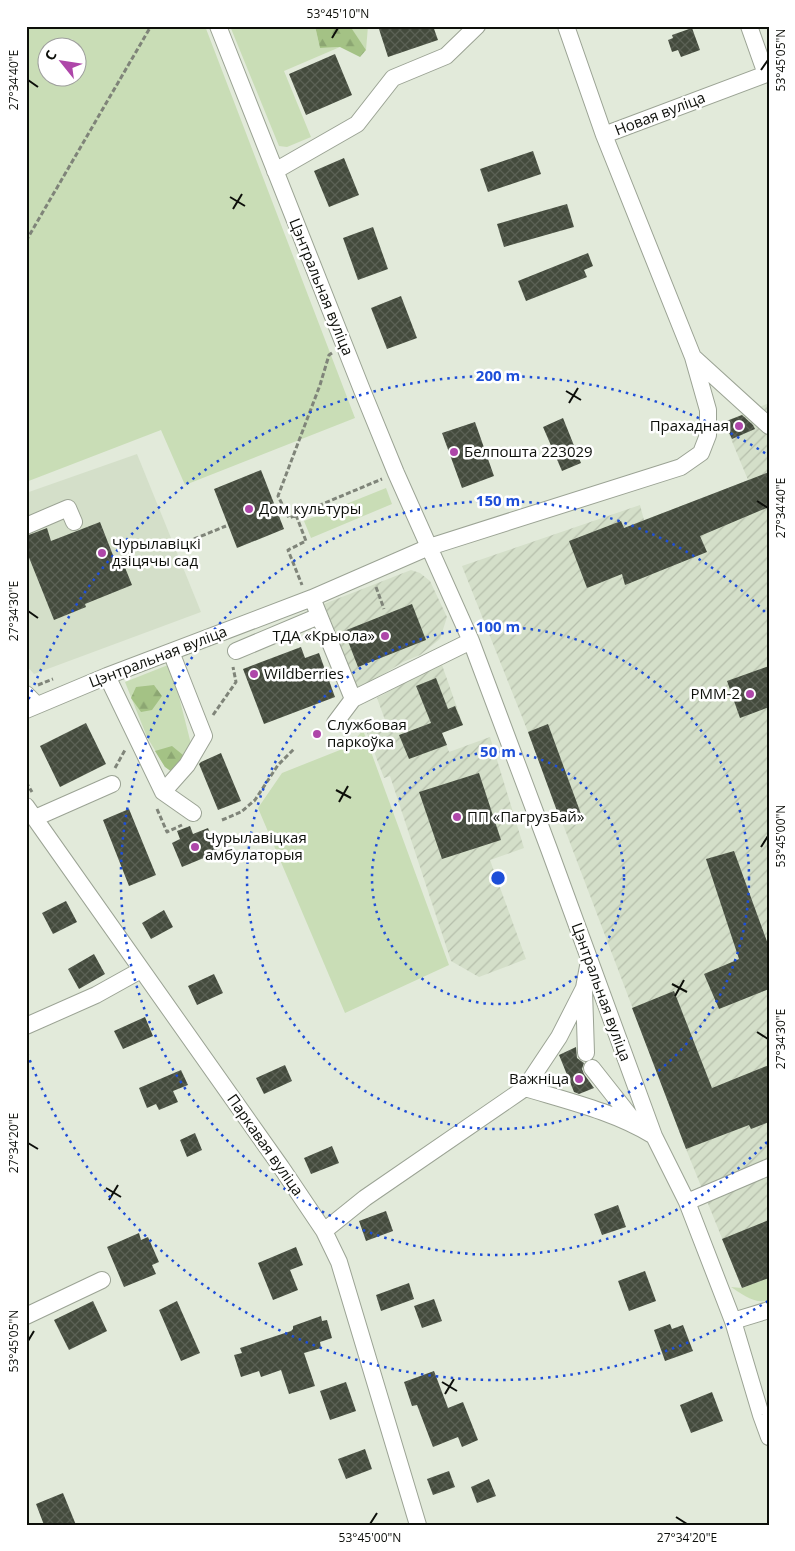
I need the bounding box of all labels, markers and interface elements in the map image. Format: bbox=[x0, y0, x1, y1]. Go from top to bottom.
text: 53°45'10"N bbox=[307, 5, 369, 22]
text: 53°45'05"N bbox=[772, 29, 789, 91]
north arrow bbox=[38, 38, 88, 88]
text: С bbox=[40, 47, 61, 64]
text: 27°34'40"E bbox=[5, 50, 22, 110]
street label: Новая вуліца bbox=[611, 87, 708, 140]
street label: Цэнтральная вуліца bbox=[285, 215, 359, 358]
text: 200 m bbox=[476, 365, 520, 385]
place label: Прахадная bbox=[650, 415, 729, 435]
marker: Прахадная bbox=[733, 420, 745, 432]
place label: Белпошта 223029 bbox=[464, 441, 593, 461]
marker: Белпошта 223029 bbox=[448, 446, 460, 458]
text: 27°34'40"E bbox=[772, 478, 789, 538]
text: 150 m bbox=[476, 490, 520, 510]
place label: Дом культуры bbox=[259, 498, 361, 518]
marker: Дом культуры bbox=[243, 503, 255, 515]
place label: Чурылавіцкі дзіцячы сад bbox=[112, 533, 201, 570]
marker: Чурылавіцкі дзіцячы сад bbox=[96, 547, 108, 559]
text: 27°34'30"E bbox=[5, 581, 22, 641]
text: 100 m bbox=[476, 616, 520, 636]
street label: Цэнтральная вуліца bbox=[86, 621, 229, 692]
place label: ТДА «Крыола» bbox=[272, 625, 375, 645]
marker: ТДА «Крыола» bbox=[379, 630, 391, 642]
place label: Wildberries bbox=[264, 663, 344, 683]
marker: Wildberries bbox=[248, 668, 260, 680]
place label: РММ-2 bbox=[691, 683, 740, 703]
marker: РММ-2 bbox=[744, 688, 756, 700]
place label: Службовая паркоўка bbox=[327, 714, 407, 751]
marker: Службовая паркоўка bbox=[311, 728, 323, 740]
text: 50 m bbox=[480, 741, 516, 761]
text: 53°45'00"N bbox=[772, 805, 789, 867]
place label: ПП «ПагрузБай» bbox=[467, 806, 584, 826]
marker: ПП «ПагрузБай» bbox=[451, 811, 463, 823]
place label: Чурылавіцкая амбулаторыя bbox=[205, 827, 307, 864]
marker: Чурылавіцкая амбулаторыя bbox=[189, 841, 201, 853]
centre of rings bbox=[489, 869, 507, 887]
street label: Цэнтральная вуліца bbox=[568, 920, 636, 1064]
text: 27°34'30"E bbox=[772, 1009, 789, 1069]
place label: Важніца bbox=[509, 1068, 569, 1088]
marker: Важніца bbox=[573, 1073, 585, 1085]
street label: Паркавая вуліца bbox=[223, 1090, 308, 1199]
text: 27°34'20"E bbox=[5, 1113, 22, 1173]
text: 53°45'05"N bbox=[5, 1310, 22, 1372]
text: 53°45'00"N bbox=[339, 1529, 401, 1546]
text: 27°34'20"E bbox=[657, 1529, 717, 1546]

